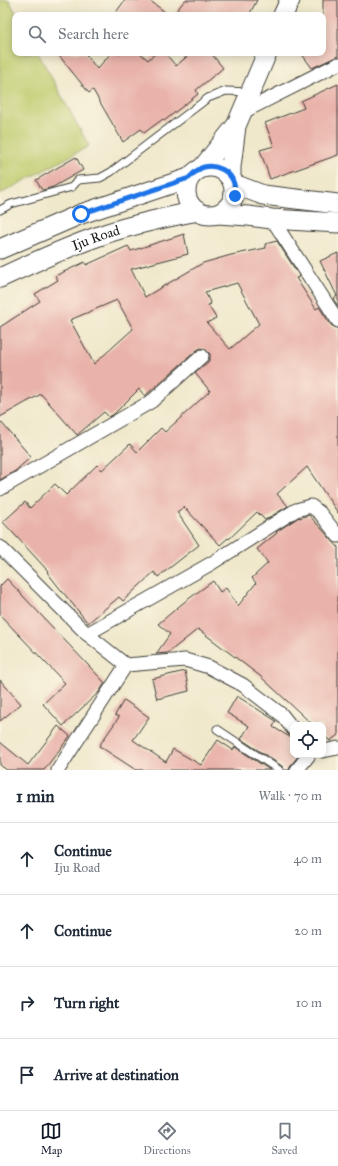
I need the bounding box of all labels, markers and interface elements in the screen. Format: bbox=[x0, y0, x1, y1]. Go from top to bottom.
search box bbox=[12, 12, 326, 56]
icon: search bbox=[26, 23, 48, 45]
text: Search here bbox=[58, 25, 129, 43]
route end bbox=[226, 187, 244, 205]
route start bbox=[72, 205, 90, 223]
street label: Iju Road bbox=[69, 222, 122, 254]
map controls bbox=[290, 722, 326, 758]
button: locate bbox=[290, 722, 326, 758]
text: 1 min bbox=[16, 786, 55, 807]
text: Walk · 70 m bbox=[259, 788, 322, 804]
text: Continue bbox=[54, 842, 112, 860]
icon: ahead bbox=[16, 848, 38, 870]
text: 40 m bbox=[293, 851, 322, 867]
text: Iju Road bbox=[54, 860, 100, 876]
icon: ahead bbox=[16, 920, 38, 942]
text: Continue bbox=[54, 922, 112, 940]
text: 20 m bbox=[294, 923, 322, 939]
icon: right bbox=[16, 992, 38, 1014]
text: Turn right bbox=[54, 994, 119, 1012]
text: 10 m bbox=[296, 995, 322, 1011]
icon: arrive bbox=[16, 1064, 38, 1086]
text: Arrive at destination bbox=[54, 1066, 179, 1084]
tab: Map bbox=[40, 1120, 62, 1157]
tab: Directions bbox=[143, 1120, 191, 1157]
tab: Saved bbox=[271, 1120, 298, 1157]

